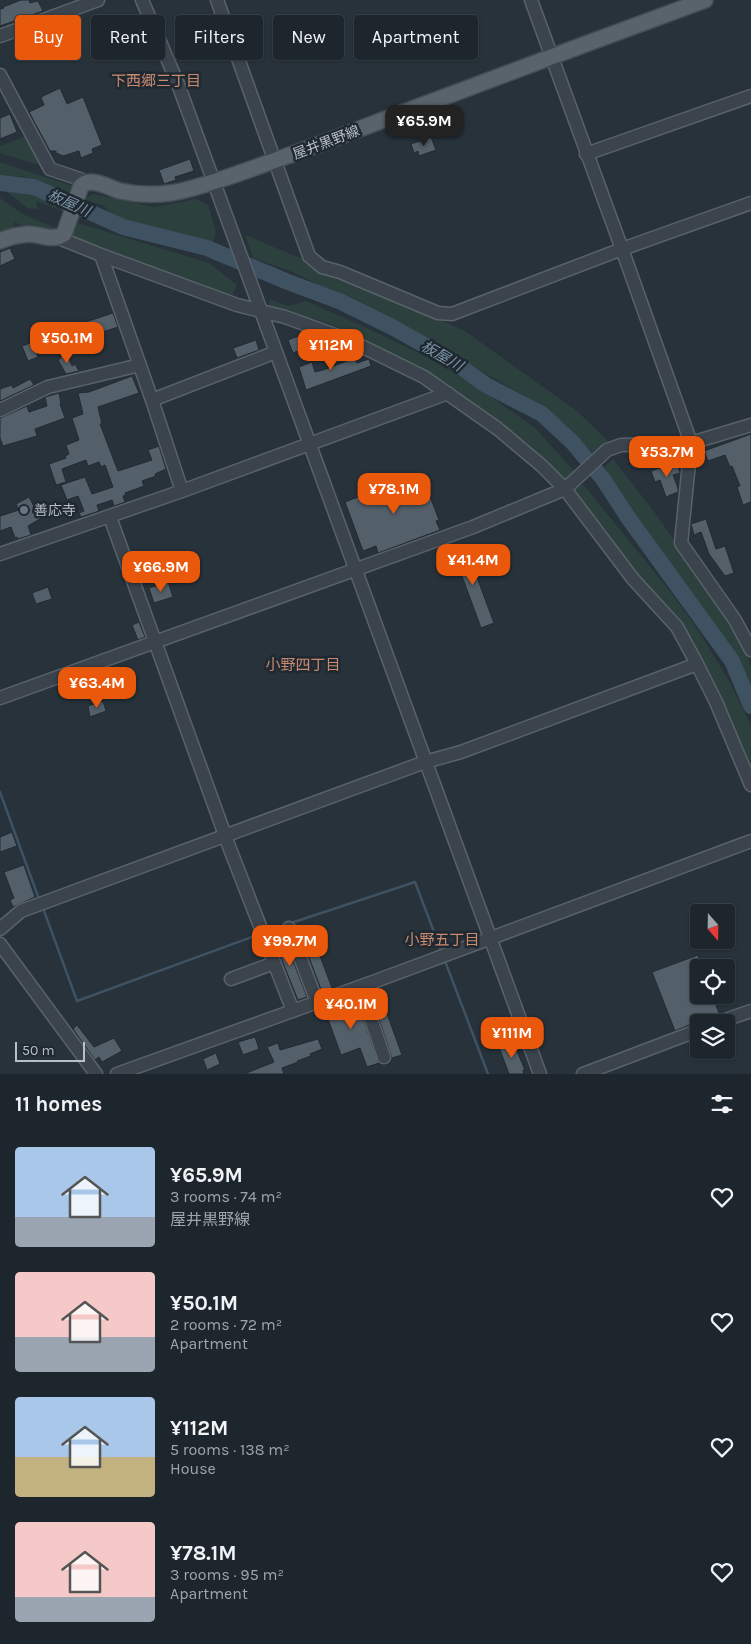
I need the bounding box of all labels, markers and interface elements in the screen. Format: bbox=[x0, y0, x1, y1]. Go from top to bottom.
chip: Buy bbox=[15, 15, 81, 60]
chip: Rent bbox=[91, 15, 165, 60]
chip: Filters bbox=[175, 15, 263, 60]
chip: New bbox=[273, 15, 344, 60]
chip: Apartment bbox=[354, 15, 478, 60]
district label: 下西郷三丁目 bbox=[111, 72, 201, 90]
pin: ¥65.9M bbox=[383, 104, 465, 147]
text: ¥65.9M bbox=[396, 111, 452, 130]
street label: 屋井黒野線 bbox=[290, 122, 362, 163]
water label: 板屋川 bbox=[45, 186, 95, 221]
pin: ¥50.1M bbox=[26, 322, 108, 364]
text: ¥50.1M bbox=[41, 328, 93, 347]
pin: ¥112M bbox=[296, 328, 366, 371]
text: ¥112M bbox=[309, 335, 353, 354]
water label: 板屋川 bbox=[418, 337, 468, 376]
pin: ¥53.7M bbox=[626, 436, 708, 478]
text: ¥53.7M bbox=[640, 442, 694, 461]
pin: ¥78.1M bbox=[353, 472, 435, 515]
text: ¥78.1M bbox=[369, 479, 419, 498]
place label: 善応寺 bbox=[34, 502, 76, 519]
marker: 善応寺 bbox=[18, 504, 30, 516]
pin: ¥41.4M bbox=[432, 544, 514, 586]
pin: ¥66.9M bbox=[120, 550, 202, 593]
text: ¥41.4M bbox=[447, 550, 499, 569]
text: ¥66.9M bbox=[133, 557, 189, 576]
district label: 小野四丁目 bbox=[265, 656, 341, 674]
pin: ¥63.4M bbox=[56, 666, 138, 709]
text: ¥63.4M bbox=[69, 673, 125, 692]
north arrow bbox=[690, 904, 735, 949]
map controls bbox=[690, 904, 735, 1059]
pin: ¥99.7M bbox=[249, 924, 331, 967]
text: ¥99.7M bbox=[263, 931, 317, 950]
district label: 小野五丁目 bbox=[404, 931, 480, 949]
button: locate bbox=[690, 959, 735, 1004]
pin: ¥40.1M bbox=[310, 988, 392, 1030]
text: ¥40.1M bbox=[325, 994, 377, 1013]
button: layers bbox=[690, 1014, 735, 1059]
pin: ¥111M bbox=[477, 1016, 547, 1059]
text: ¥111M bbox=[492, 1023, 532, 1042]
scale bar bbox=[15, 1039, 85, 1062]
text: 50 m bbox=[22, 1042, 55, 1059]
icon: filters bbox=[708, 1090, 736, 1118]
text: 11 homes bbox=[15, 1092, 102, 1116]
text: ¥65.9M bbox=[170, 1163, 243, 1187]
icon: home bbox=[55, 1167, 115, 1227]
icon: heart bbox=[708, 1183, 736, 1211]
text: 3 rooms · 74 m² bbox=[170, 1187, 282, 1206]
text: 屋井黒野線 bbox=[170, 1210, 250, 1229]
text: ¥50.1M bbox=[170, 1291, 238, 1315]
icon: home bbox=[55, 1292, 115, 1352]
icon: heart bbox=[708, 1308, 736, 1336]
text: 2 rooms · 72 m² bbox=[170, 1315, 282, 1334]
text: Apartment bbox=[170, 1334, 248, 1353]
text: ¥112M bbox=[170, 1416, 228, 1440]
icon: home bbox=[55, 1417, 115, 1477]
icon: heart bbox=[708, 1433, 736, 1461]
text: 5 rooms · 138 m² bbox=[170, 1440, 290, 1459]
text: House bbox=[170, 1459, 216, 1478]
text: ¥78.1M bbox=[170, 1541, 237, 1565]
icon: home bbox=[55, 1542, 115, 1602]
icon: heart bbox=[708, 1558, 736, 1586]
text: 3 rooms · 95 m² bbox=[170, 1565, 284, 1584]
text: Apartment bbox=[170, 1584, 248, 1603]

